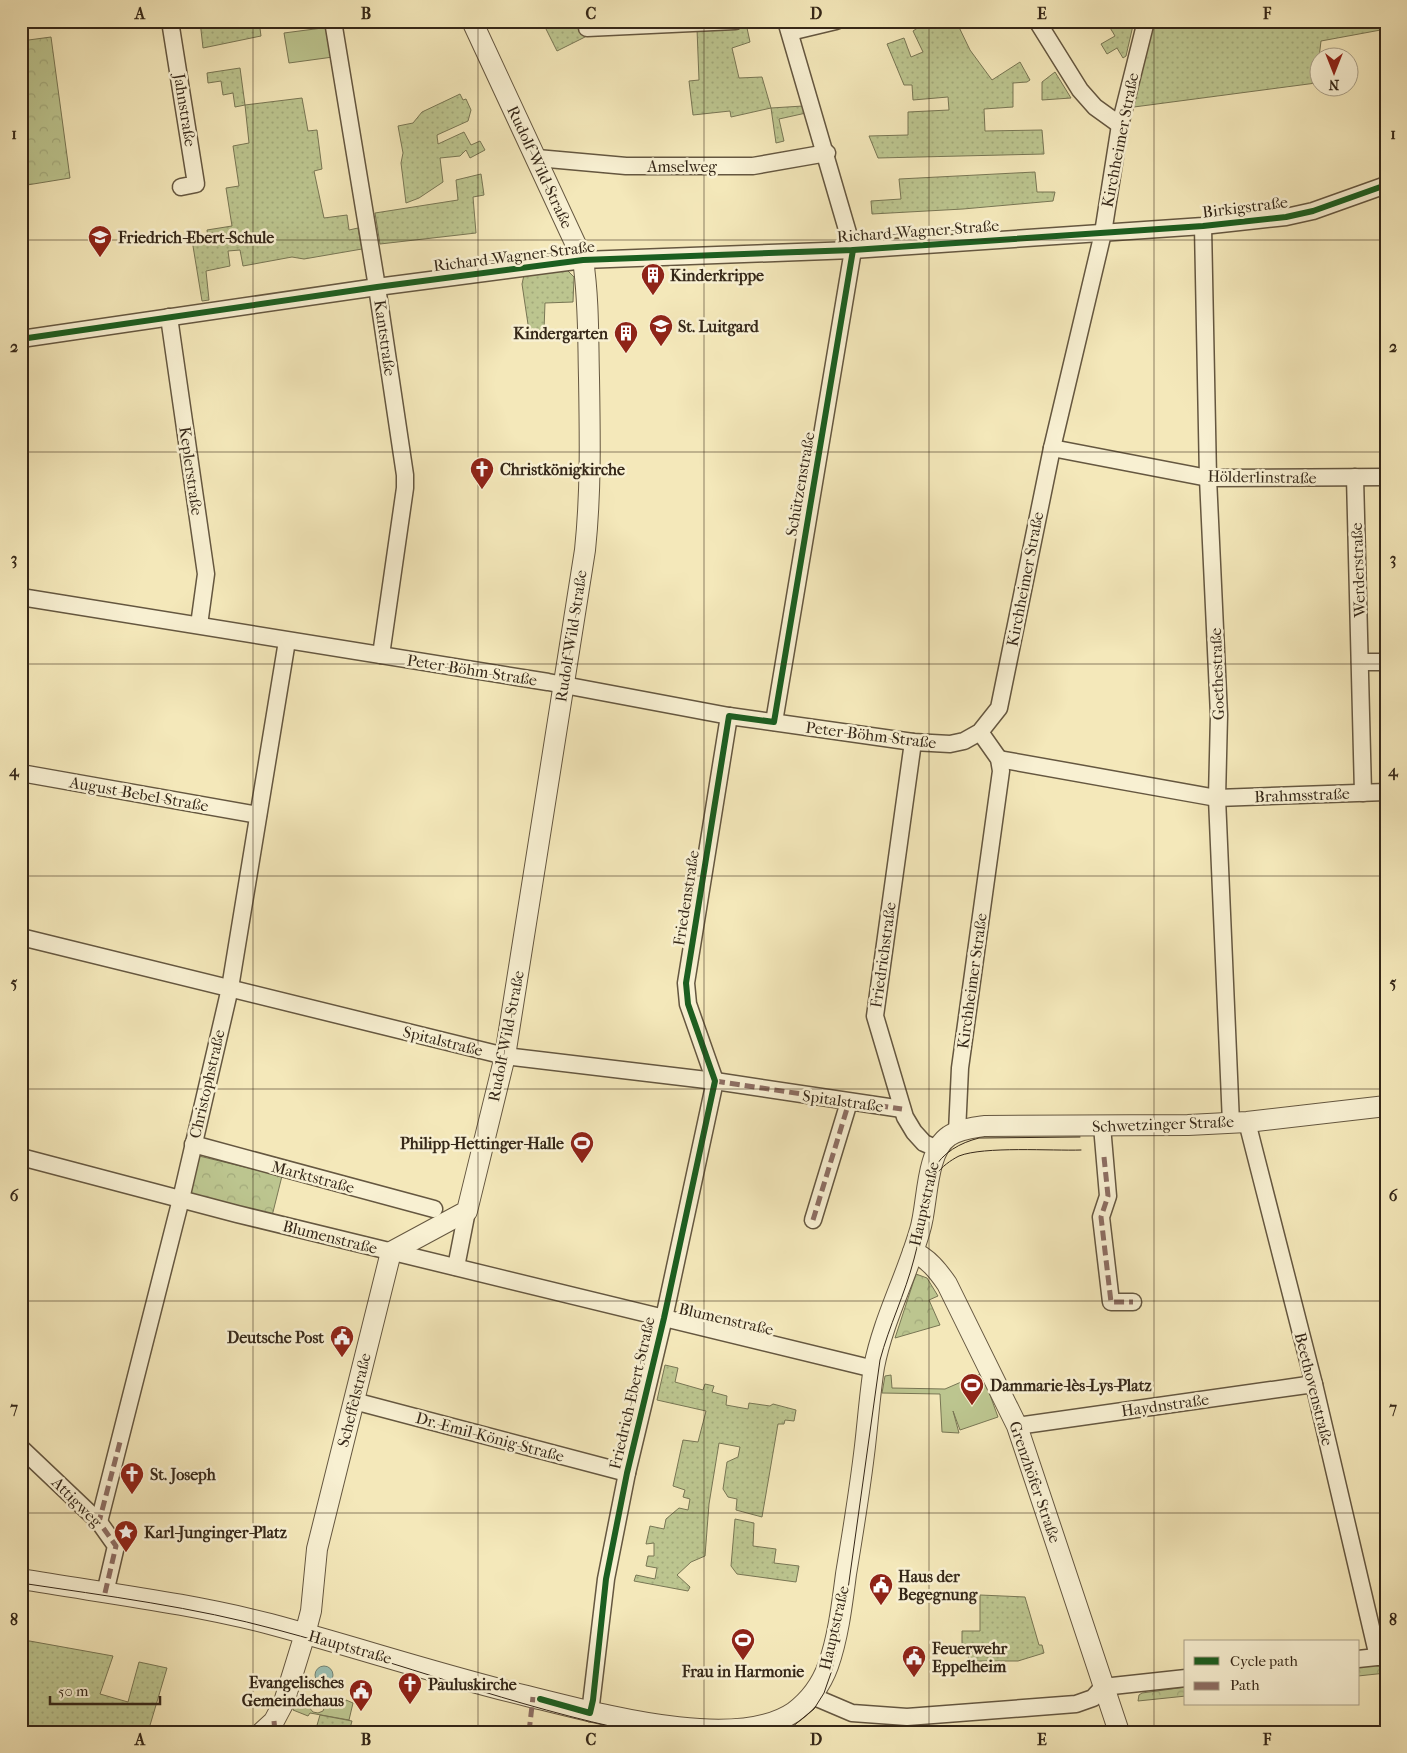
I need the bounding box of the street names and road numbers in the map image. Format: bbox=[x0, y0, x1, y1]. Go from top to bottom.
street label: Jahnstraße bbox=[170, 70, 200, 148]
street label: Kirchheimer Straße bbox=[1098, 71, 1142, 209]
street label: Rudolf-Wild-Straße bbox=[503, 103, 577, 231]
street label: Amselweg bbox=[646, 157, 717, 176]
street label: Birkigstraße bbox=[1201, 192, 1289, 222]
street label: Richard-Wagner-Straße bbox=[836, 216, 1000, 246]
street label: Richard-Wagner-Straße bbox=[432, 237, 596, 275]
street label: Kantstraße bbox=[370, 299, 400, 377]
street label: Keplerstraße bbox=[175, 425, 207, 517]
street label: Schützenstraße bbox=[781, 430, 819, 538]
street label: Hölderlinstraße bbox=[1207, 467, 1317, 487]
street label: Kirchheimer Straße bbox=[1003, 510, 1047, 648]
street label: Werderstraße bbox=[1347, 522, 1369, 619]
street label: Rudolf-Wild-Straße bbox=[551, 569, 591, 703]
street label: Goethestraße bbox=[1206, 627, 1228, 721]
street label: Peter-Böhm-Straße bbox=[406, 650, 539, 690]
street label: Peter-Böhm-Straße bbox=[805, 718, 937, 752]
street label: August-Bebel-Straße bbox=[67, 772, 210, 816]
street label: Brahmsstraße bbox=[1254, 784, 1350, 806]
street label: Friedenstraße bbox=[669, 849, 703, 947]
street label: Friedrichstraße bbox=[866, 901, 900, 1009]
street label: Kirchheimer Straße bbox=[953, 912, 991, 1050]
street label: Rudolf-Wild-Straße bbox=[484, 969, 528, 1103]
street label: Spitalstraße bbox=[401, 1022, 485, 1060]
street label: Christophstraße bbox=[185, 1028, 229, 1140]
street label: Spitalstraße bbox=[801, 1086, 885, 1116]
street label: Schwetzinger Straße bbox=[1092, 1112, 1234, 1136]
street label: Marktstraße bbox=[269, 1157, 357, 1197]
street label: Hauptstraße bbox=[905, 1160, 943, 1248]
street label: Blumenstraße bbox=[281, 1216, 379, 1258]
street label: Blumenstraße bbox=[677, 1299, 775, 1339]
street label: Friedrich-Ebert-Straße bbox=[605, 1315, 659, 1471]
street label: Beethovenstraße bbox=[1291, 1330, 1337, 1448]
street label: Scheffelstraße bbox=[333, 1351, 375, 1449]
street label: Haydnstraße bbox=[1120, 1389, 1210, 1421]
street label: Dr.-Emil-König-Straße bbox=[414, 1408, 566, 1466]
street label: Grenzhöfer Straße bbox=[1005, 1419, 1065, 1545]
street label: Attigweg bbox=[47, 1472, 106, 1531]
street label: Hauptstraße bbox=[815, 1584, 853, 1672]
street label: Hauptstraße bbox=[306, 1626, 394, 1668]

